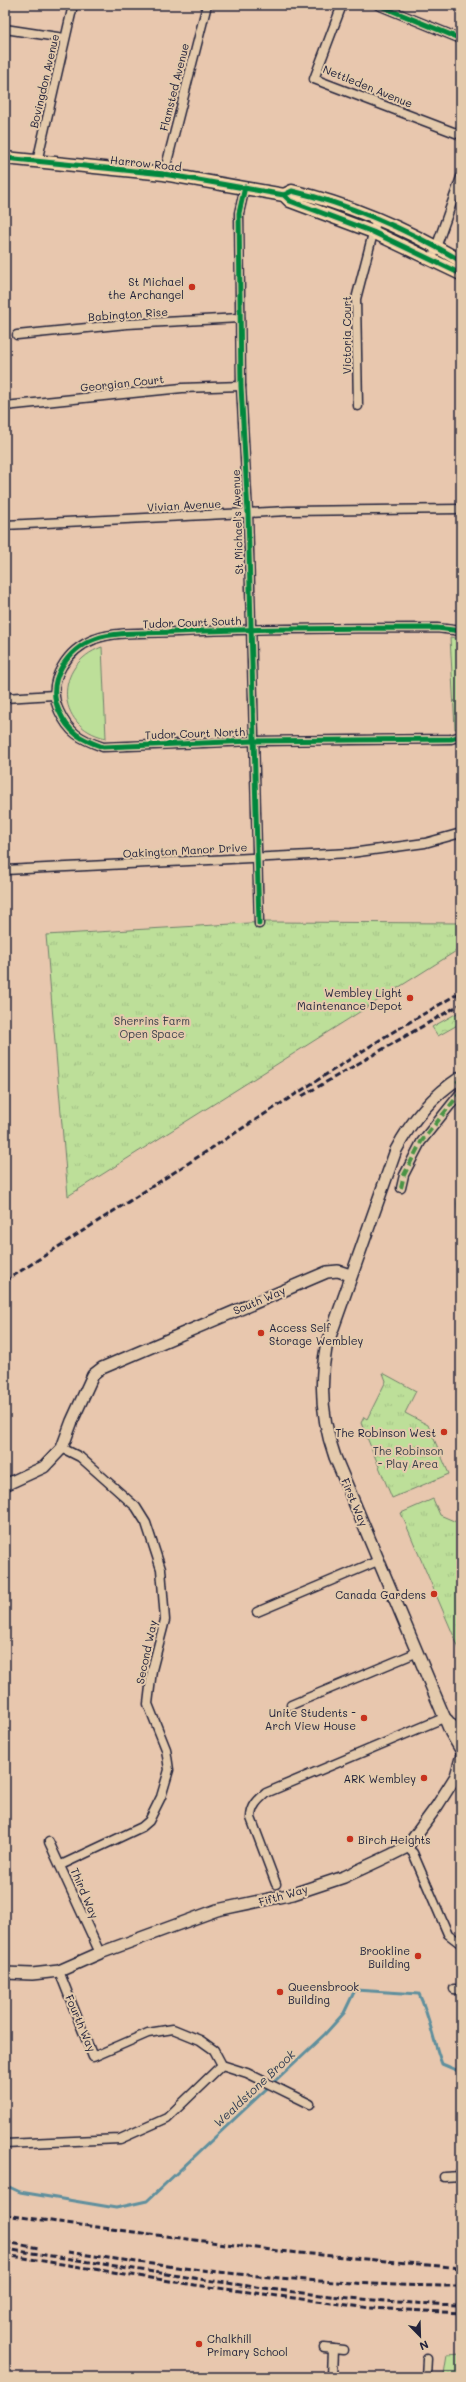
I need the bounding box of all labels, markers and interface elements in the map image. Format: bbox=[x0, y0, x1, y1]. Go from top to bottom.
street label: Bovingdon Avenue bbox=[26, 32, 62, 130]
street label: Flamsted Avenue bbox=[156, 41, 192, 133]
street label: Nettleden Avenue bbox=[321, 61, 415, 111]
street label: Harrow Road bbox=[110, 152, 182, 174]
place label: St Michael the Archangel bbox=[108, 274, 184, 302]
marker: St Michael the Archangel bbox=[187, 282, 197, 292]
street label: Victoria Court bbox=[339, 296, 354, 374]
street label: Babington Rise bbox=[88, 304, 169, 324]
street label: Georgian Court bbox=[79, 371, 165, 395]
street label: St Michael's Avenue bbox=[228, 469, 246, 575]
street label: Vivian Avenue bbox=[147, 496, 222, 514]
street label: Tudor Court South bbox=[142, 613, 242, 631]
street label: Tudor Court North bbox=[145, 724, 245, 742]
street label: Oakington Manor Drive bbox=[122, 839, 248, 861]
place label: Wembley Light Maintenance Depot bbox=[297, 985, 402, 1013]
marker: Wembley Light Maintenance Depot bbox=[405, 993, 415, 1003]
park label: Sherrins Farm Open Space bbox=[114, 1013, 190, 1041]
street label: South Way bbox=[230, 1282, 288, 1318]
place label: Access Self Storage Wembley bbox=[269, 1320, 363, 1348]
marker: Access Self Storage Wembley bbox=[256, 1328, 266, 1338]
place label: The Robinson West bbox=[335, 1425, 436, 1440]
marker: The Robinson West bbox=[439, 1427, 449, 1437]
park label: The Robinson - Play Area bbox=[373, 1443, 443, 1471]
street label: First Way bbox=[338, 1476, 372, 1529]
place label: Canada Gardens bbox=[335, 1587, 426, 1602]
marker: Canada Gardens bbox=[429, 1589, 439, 1599]
street label: Second Way bbox=[132, 1618, 160, 1685]
place label: Unite Students - Arch View House bbox=[265, 1705, 356, 1733]
marker: Unite Students - Arch View House bbox=[359, 1713, 369, 1723]
place label: ARK Wembley bbox=[344, 1771, 416, 1786]
marker: ARK Wembley bbox=[419, 1773, 429, 1783]
place label: Birch Heights bbox=[358, 1832, 431, 1847]
marker: Birch Heights bbox=[345, 1834, 355, 1844]
street label: Third Way bbox=[68, 1865, 103, 1921]
street label: Fifth Way bbox=[257, 1881, 310, 1909]
place label: Brookline Building bbox=[360, 1943, 410, 1971]
marker: Brookline Building bbox=[413, 1951, 423, 1961]
place label: Queensbrook Building bbox=[288, 1979, 359, 2007]
marker: Queensbrook Building bbox=[275, 1987, 285, 1997]
street label: Fourth Way bbox=[62, 1992, 100, 2054]
water label: Wealdstone Brook bbox=[210, 2045, 299, 2130]
north arrow bbox=[400, 2316, 440, 2356]
place label: Chalkhill Primary School bbox=[207, 2331, 288, 2359]
text: N bbox=[417, 2337, 431, 2354]
marker: Chalkhill Primary School bbox=[194, 2339, 204, 2349]

